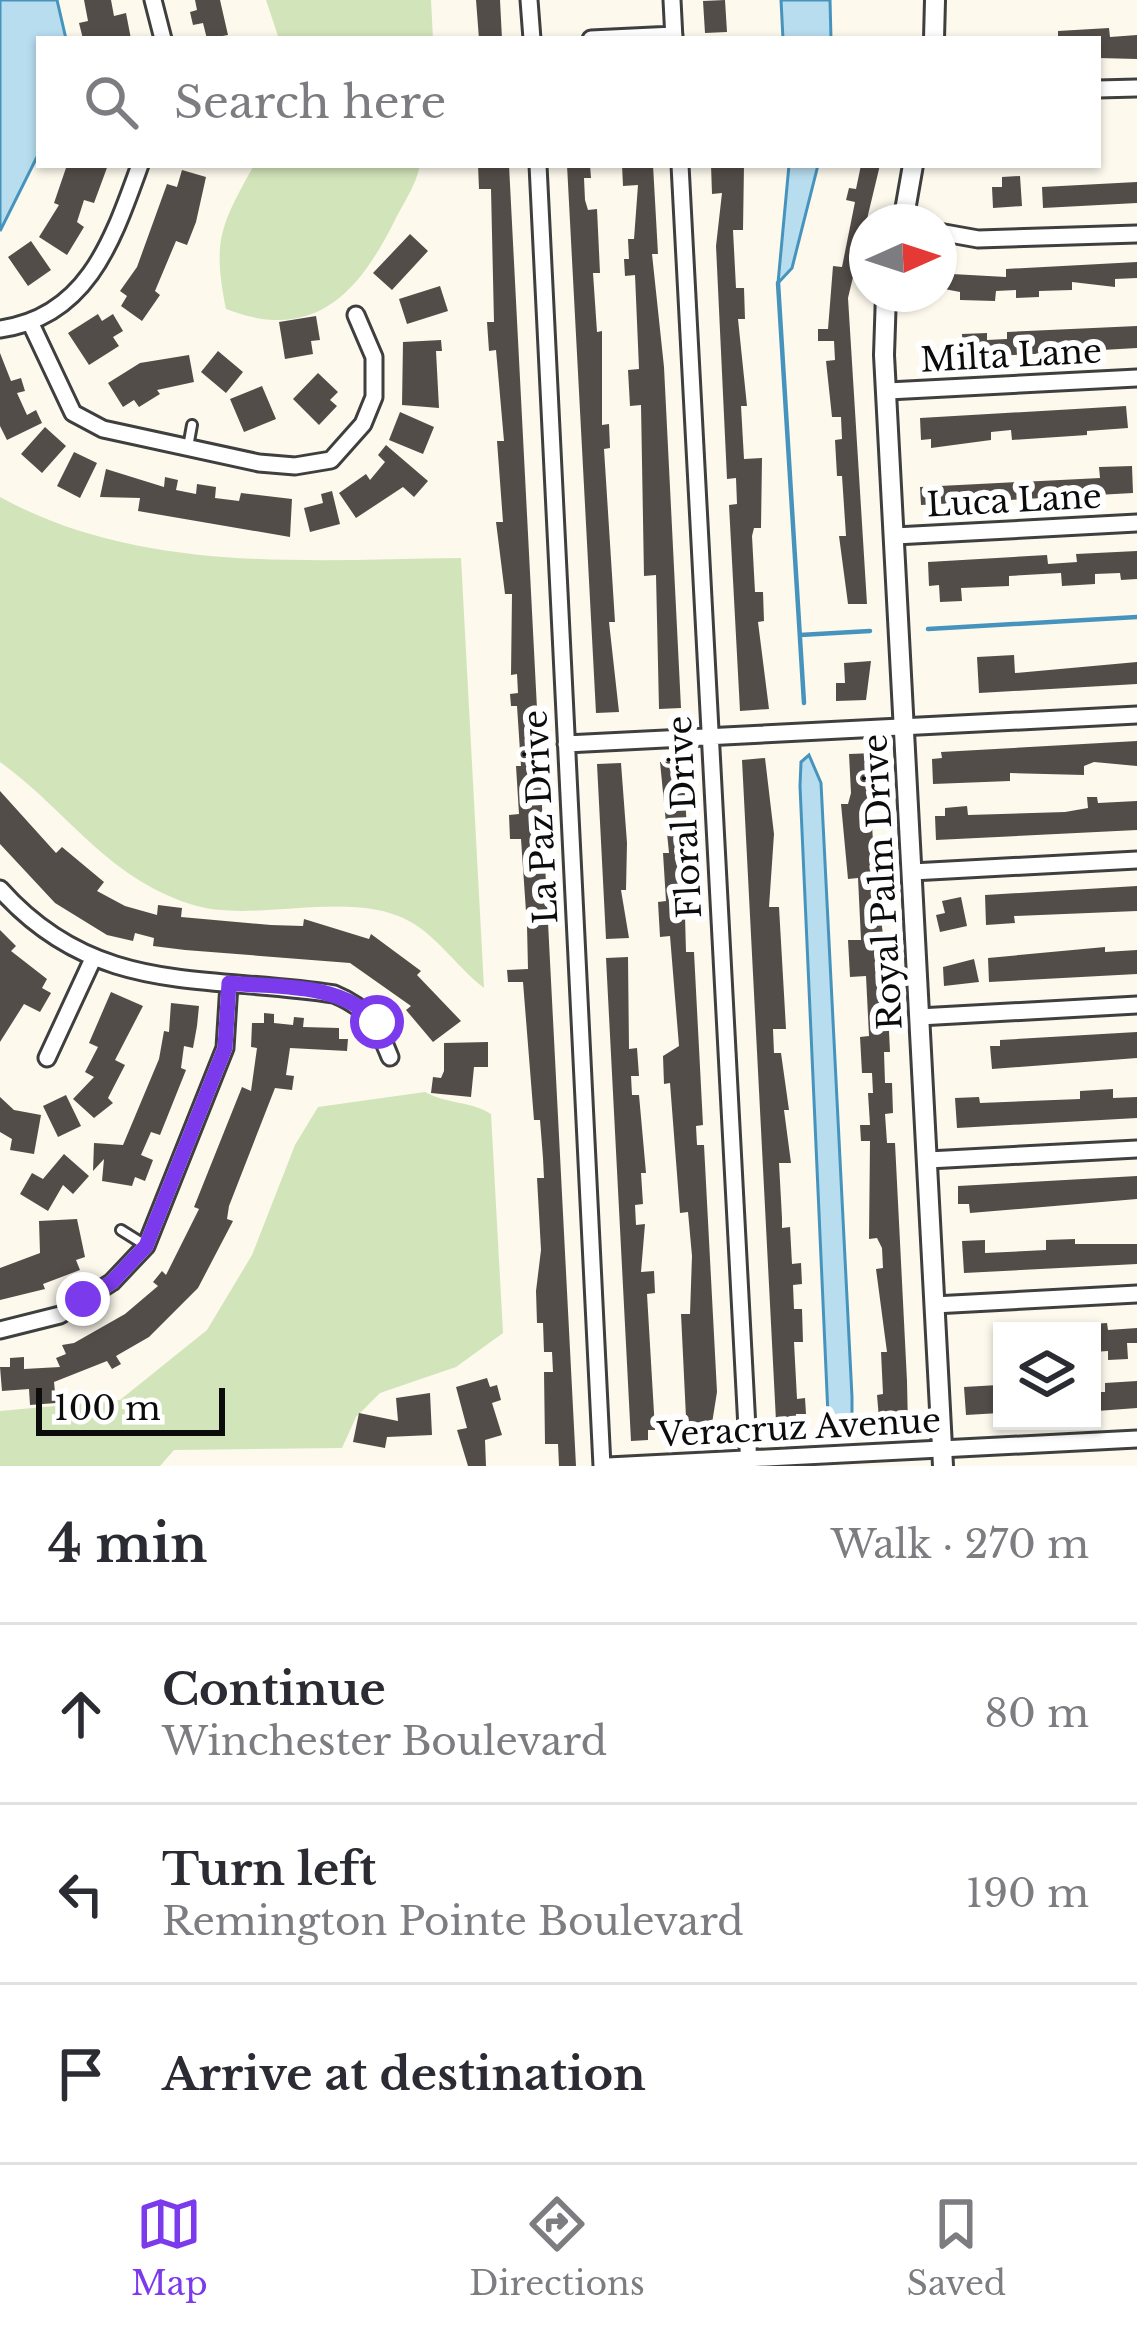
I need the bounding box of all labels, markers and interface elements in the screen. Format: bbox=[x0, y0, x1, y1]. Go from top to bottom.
search box bbox=[36, 36, 1101, 168]
icon: search bbox=[78, 69, 144, 135]
text: Search here bbox=[174, 74, 446, 130]
north arrow bbox=[849, 204, 957, 312]
street label: Milta Lane bbox=[919, 330, 1103, 381]
street label: Luca Lane bbox=[926, 475, 1103, 526]
street label: La Paz Drive bbox=[514, 709, 567, 925]
street label: Floral Drive bbox=[659, 715, 710, 919]
street label: Royal Palm Drive bbox=[854, 733, 911, 1031]
route start bbox=[350, 995, 404, 1049]
route end bbox=[56, 1272, 110, 1326]
map controls bbox=[993, 1322, 1101, 1430]
button: layers bbox=[993, 1322, 1101, 1430]
scale bar bbox=[36, 1382, 225, 1435]
text: 100 m bbox=[54, 1388, 161, 1429]
street label: Veracruz Avenue bbox=[655, 1400, 942, 1455]
text: 4 min bbox=[48, 1513, 207, 1576]
text: Walk · 270 m bbox=[831, 1520, 1089, 1569]
text: Continue bbox=[162, 1661, 386, 1717]
icon: ahead bbox=[48, 1681, 114, 1747]
text: 80 m bbox=[984, 1689, 1089, 1738]
text: Winchester Boulevard bbox=[162, 1717, 607, 1766]
text: Turn left bbox=[162, 1841, 376, 1897]
icon: left bbox=[48, 1861, 114, 1927]
text: 190 m bbox=[966, 1869, 1089, 1918]
text: Remington Pointe Boulevard bbox=[162, 1897, 744, 1946]
icon: arrive bbox=[48, 2041, 114, 2107]
text: Arrive at destination bbox=[162, 2046, 646, 2102]
tab: Map bbox=[131, 2191, 208, 2304]
tab: Directions bbox=[469, 2191, 645, 2304]
tab: Saved bbox=[907, 2191, 1006, 2304]

